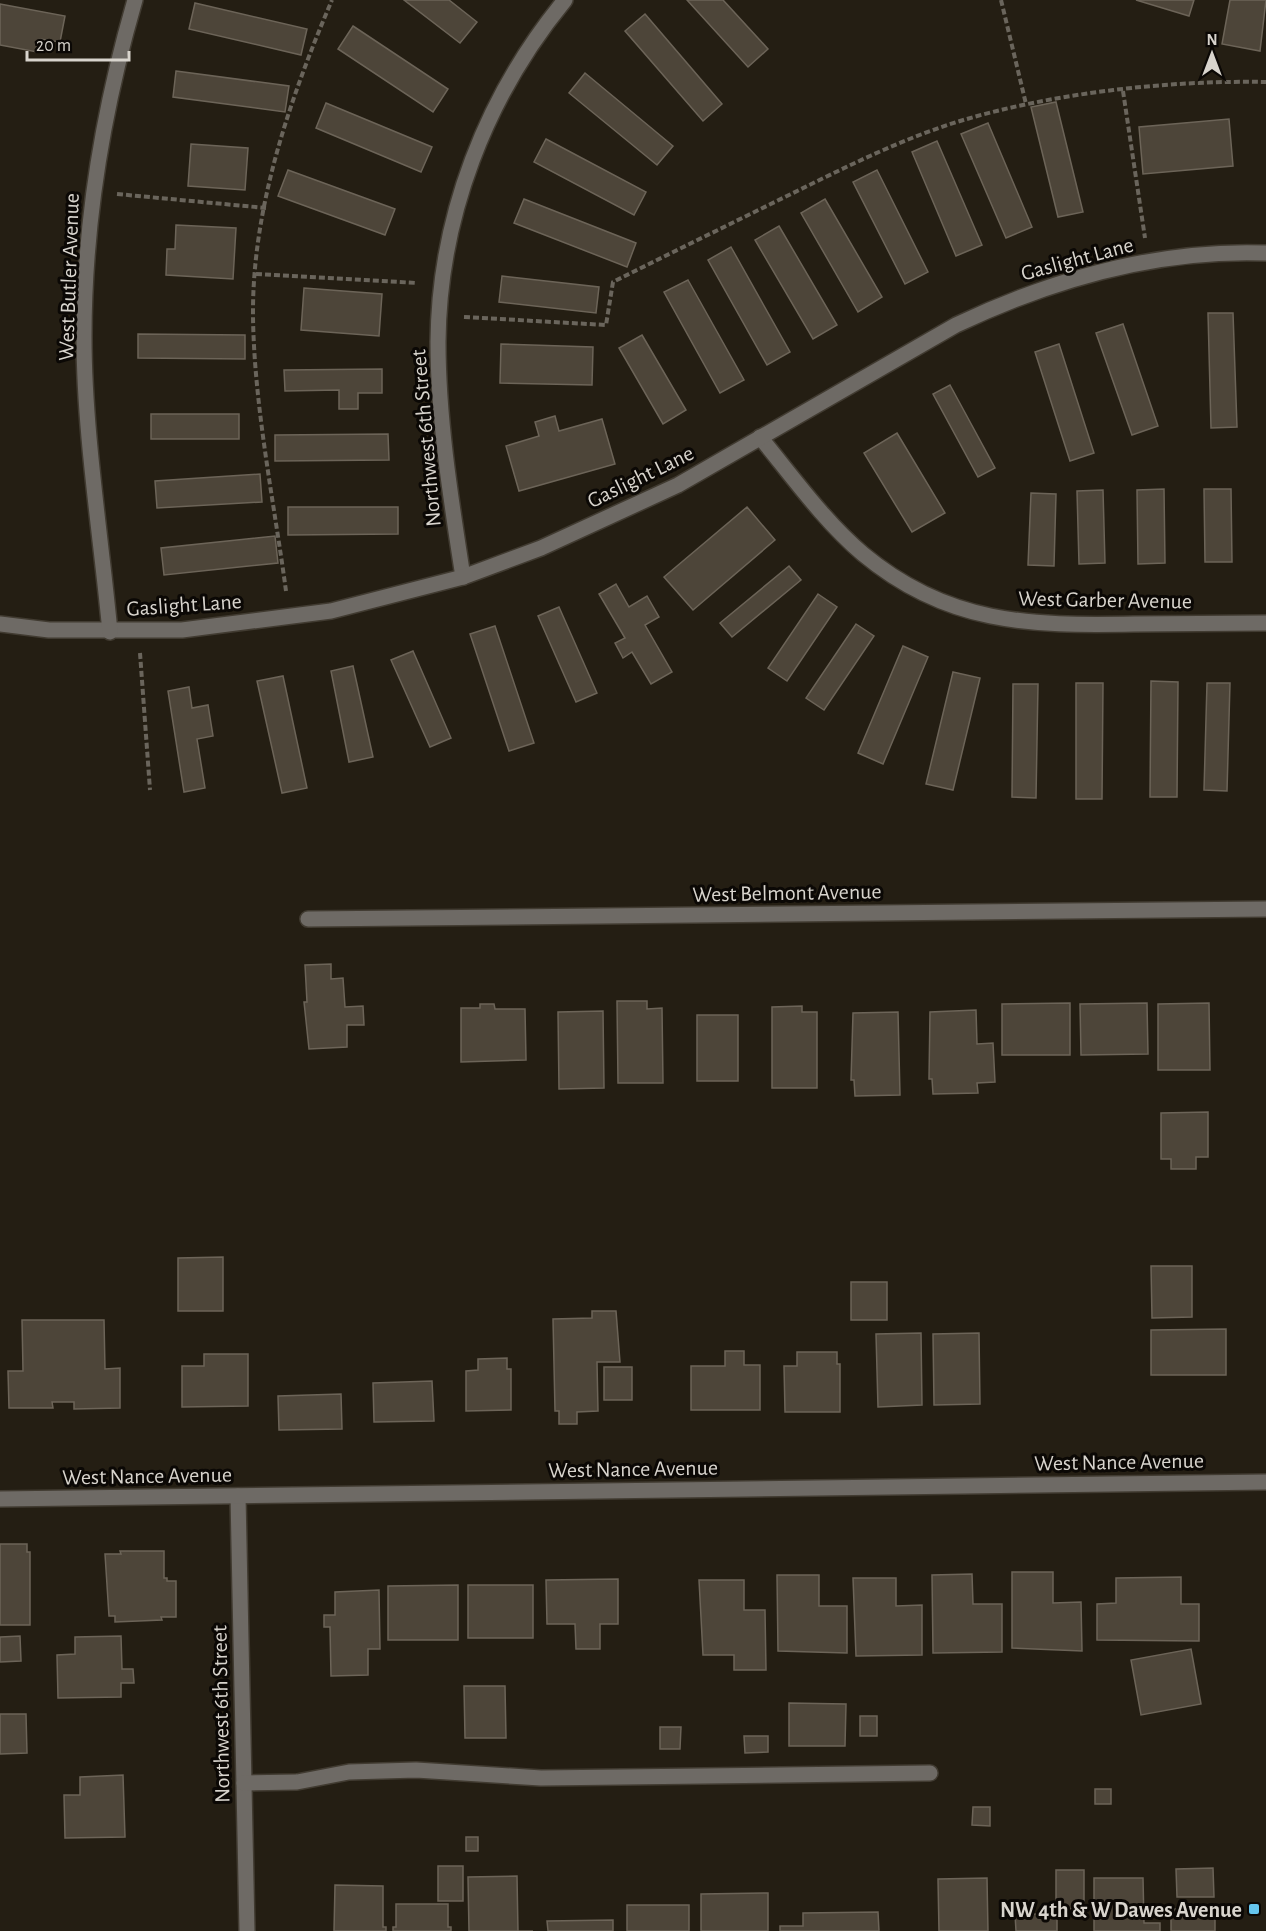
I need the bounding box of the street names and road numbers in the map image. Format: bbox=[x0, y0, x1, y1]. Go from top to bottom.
street label: West Butler Avenue bbox=[55, 193, 83, 361]
street label: Gaslight Lane bbox=[1019, 233, 1136, 285]
street label: Northwest 6th Street bbox=[407, 348, 445, 528]
street label: Gaslight Lane bbox=[584, 442, 697, 512]
street label: West Garber Avenue bbox=[1018, 587, 1192, 613]
street label: Gaslight Lane bbox=[126, 590, 242, 620]
street label: West Belmont Avenue bbox=[692, 880, 882, 906]
street label: West Nance Avenue bbox=[1034, 1450, 1204, 1474]
street label: West Nance Avenue bbox=[548, 1457, 718, 1481]
street label: West Nance Avenue bbox=[62, 1464, 232, 1488]
street label: Northwest 6th Street bbox=[208, 1625, 234, 1803]

